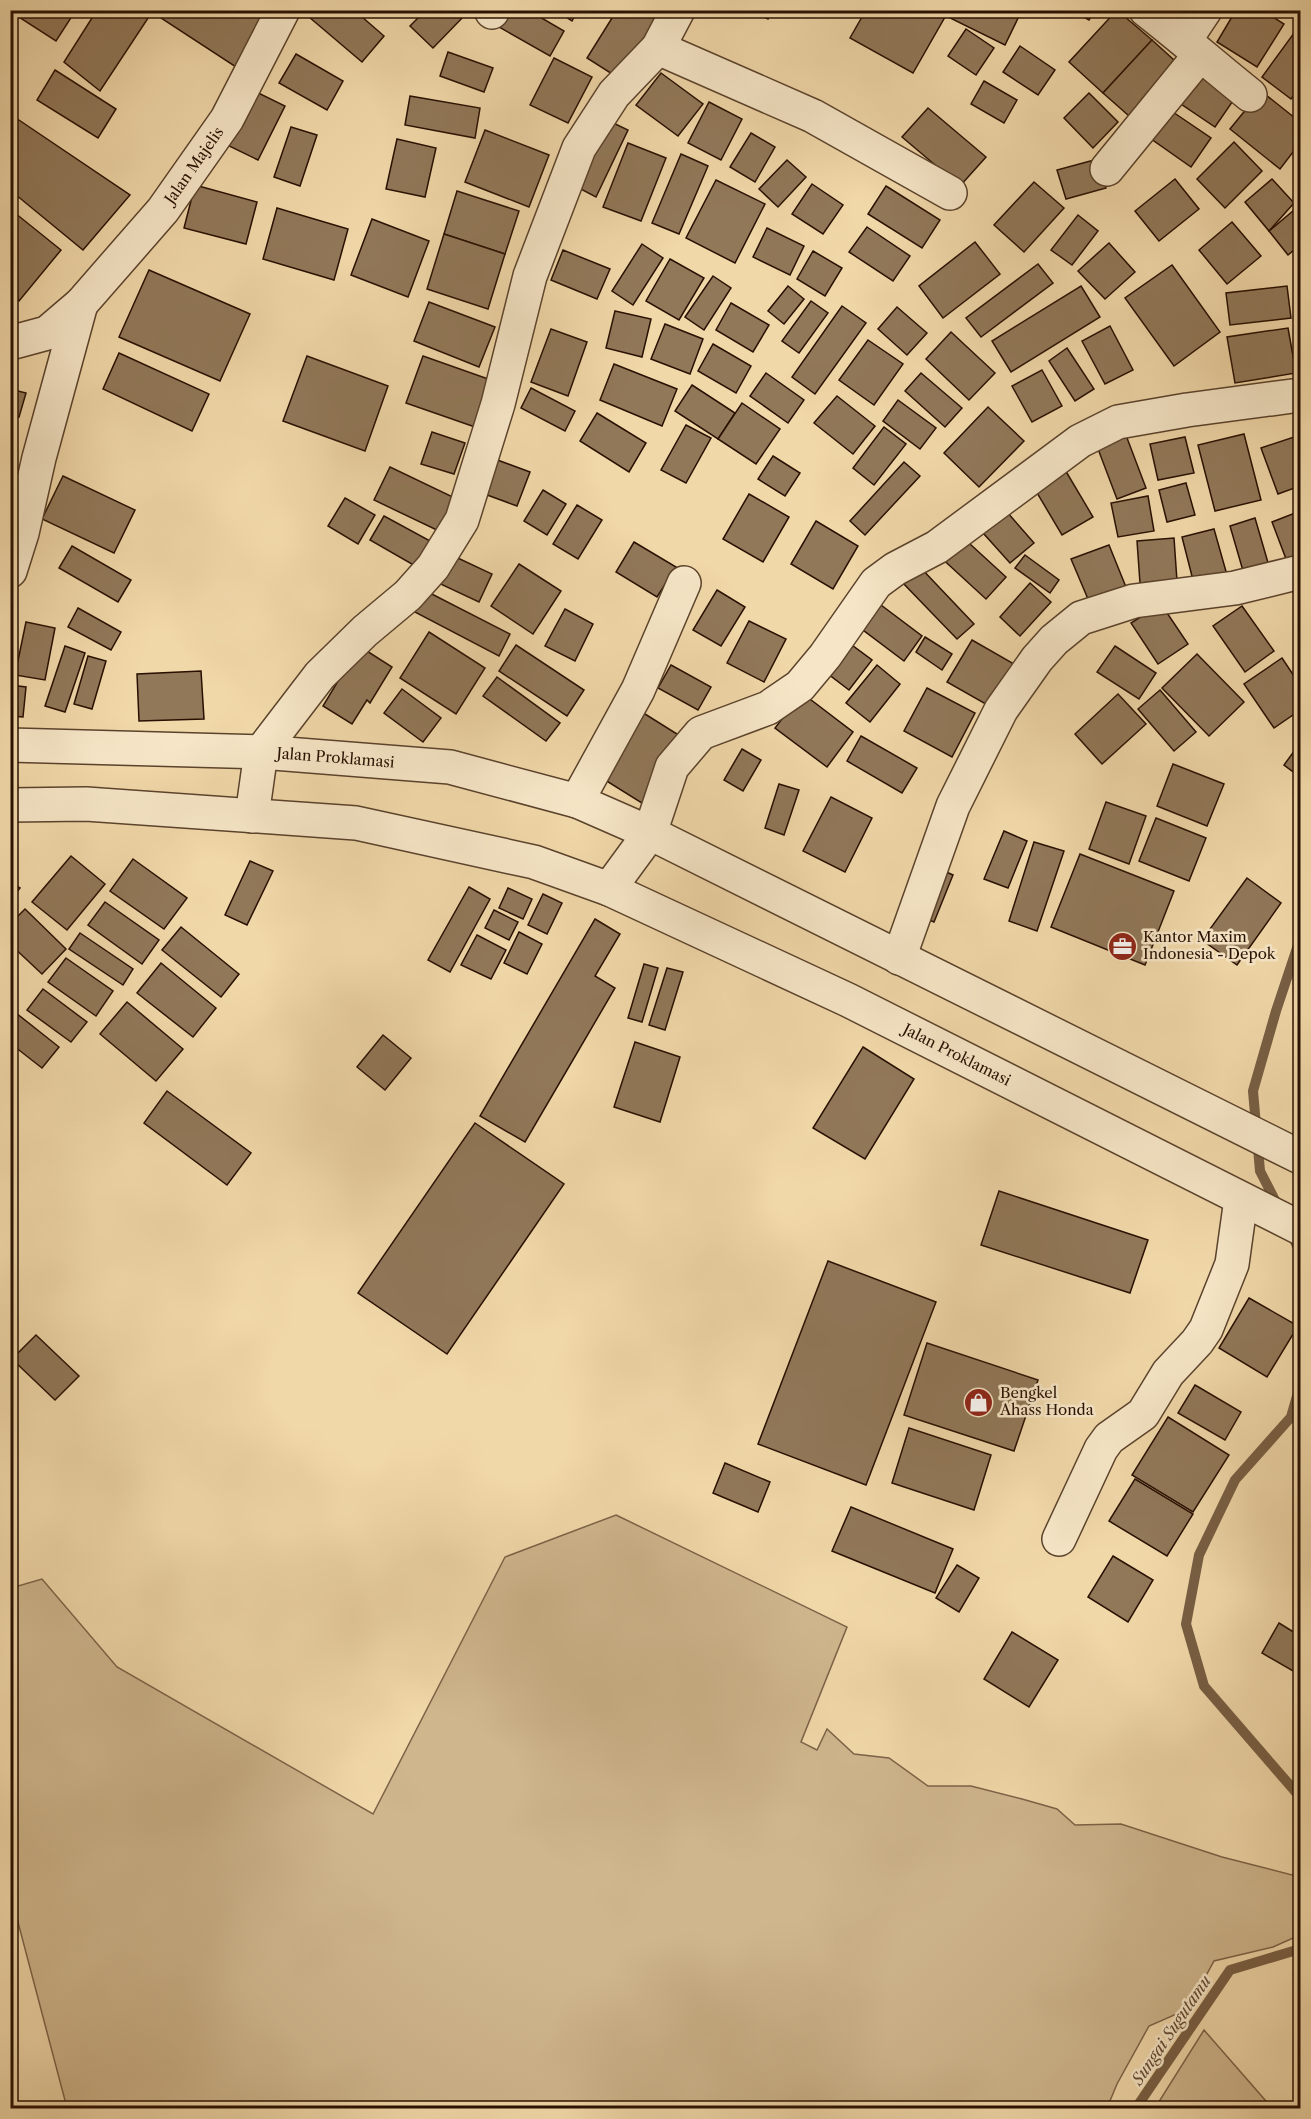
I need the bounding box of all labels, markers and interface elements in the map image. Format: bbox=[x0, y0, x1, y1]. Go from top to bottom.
street label: Jalan Majelis bbox=[159, 123, 227, 209]
street label: Jalan Proklamasi bbox=[274, 743, 396, 772]
place label: Kantor Maxim Indonesia - Depok bbox=[1143, 927, 1277, 963]
office icon: Kantor Maxim Indonesia - Depok bbox=[1106, 930, 1138, 962]
street label: Jalan Proklamasi bbox=[898, 1018, 1014, 1090]
place label: Bengkel Ahass Honda bbox=[999, 1383, 1094, 1419]
shop icon: Bengkel Ahass Honda bbox=[963, 1386, 995, 1418]
water label: Sungai Sugutamu bbox=[1127, 1971, 1215, 2089]

